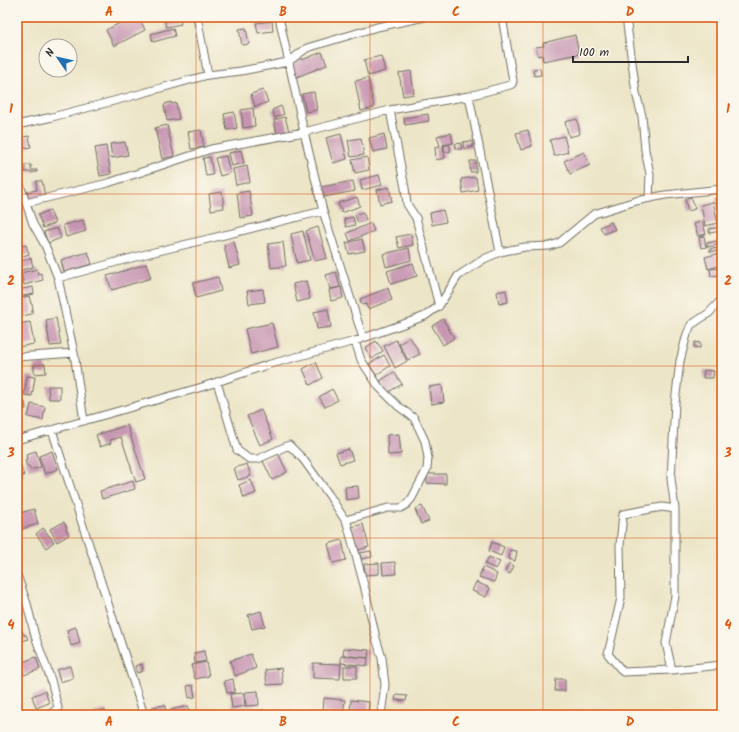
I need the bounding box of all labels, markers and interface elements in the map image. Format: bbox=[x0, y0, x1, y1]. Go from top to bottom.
text: A bbox=[105, 2, 113, 23]
text: B bbox=[279, 2, 287, 23]
text: C bbox=[452, 2, 460, 23]
text: D bbox=[626, 2, 635, 23]
north arrow bbox=[38, 38, 78, 78]
scale bar bbox=[573, 38, 688, 64]
text: 100 m bbox=[579, 43, 610, 62]
text: N bbox=[41, 45, 60, 61]
text: 1 bbox=[9, 99, 13, 120]
text: 1 bbox=[726, 99, 730, 120]
text: 2 bbox=[7, 271, 15, 292]
text: 2 bbox=[724, 271, 732, 292]
text: 3 bbox=[6, 443, 15, 464]
text: 3 bbox=[723, 443, 732, 464]
text: 4 bbox=[7, 615, 15, 636]
text: 4 bbox=[724, 615, 732, 636]
text: A bbox=[105, 712, 113, 732]
text: B bbox=[279, 712, 287, 732]
text: C bbox=[452, 712, 460, 732]
text: D bbox=[626, 712, 635, 732]

